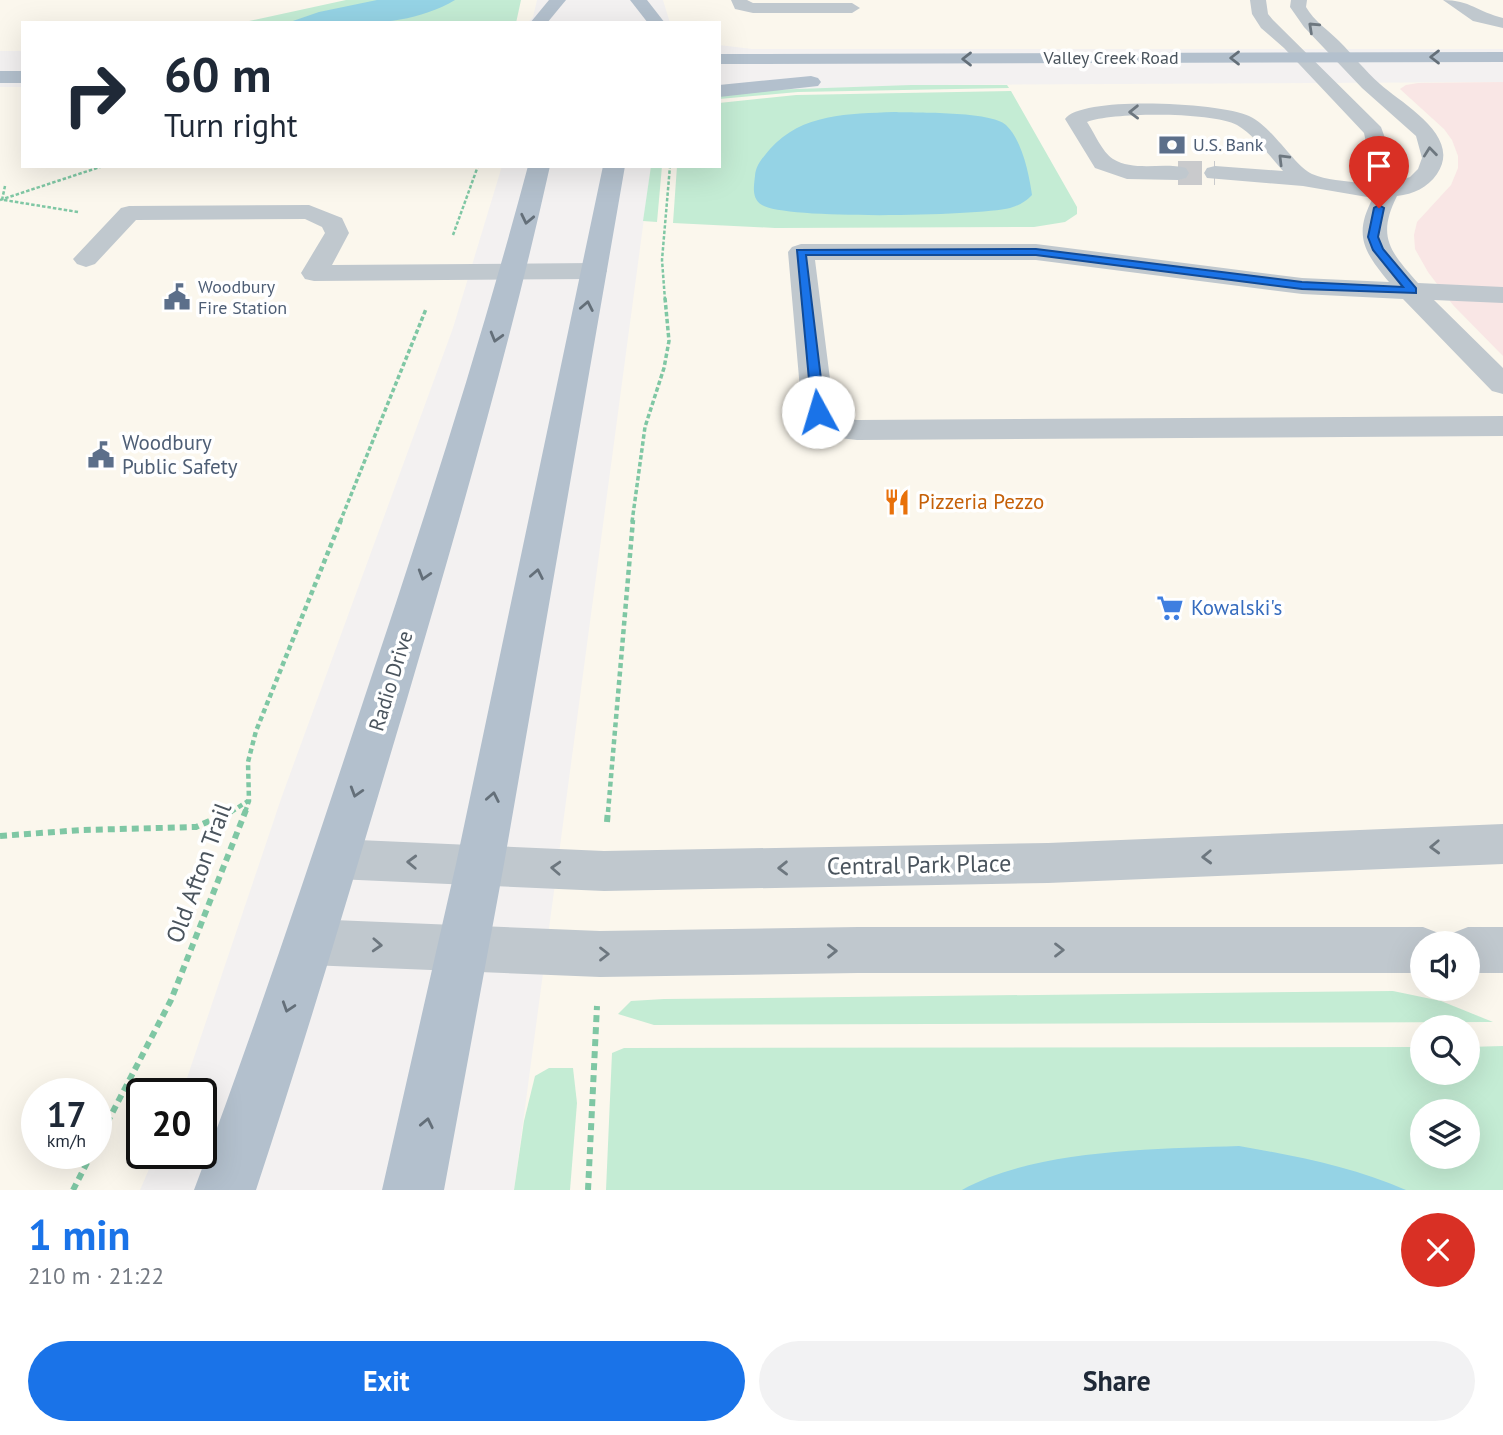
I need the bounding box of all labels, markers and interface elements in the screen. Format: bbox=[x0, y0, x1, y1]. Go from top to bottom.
one-way arrow bbox=[1309, 23, 1322, 36]
text: 60 m bbox=[164, 42, 271, 106]
street label: Valley Creek Road bbox=[1042, 46, 1179, 69]
icon: right bbox=[49, 49, 140, 140]
one-way arrow bbox=[1229, 50, 1240, 66]
one-way arrow bbox=[1429, 50, 1440, 65]
one-way arrow bbox=[961, 51, 972, 67]
text: Turn right bbox=[164, 104, 298, 146]
one-way arrow bbox=[1128, 104, 1139, 120]
bank icon: U.S. Bank bbox=[1157, 130, 1187, 160]
place label: U.S. Bank bbox=[1193, 133, 1264, 156]
pin bbox=[1349, 136, 1409, 208]
icon: arrive bbox=[1360, 147, 1398, 185]
one-way arrow bbox=[1423, 147, 1438, 158]
one-way arrow bbox=[1278, 155, 1291, 168]
one-way arrow bbox=[520, 213, 535, 225]
place label: Woodbury Fire Station bbox=[198, 275, 287, 319]
public building icon: Woodbury Fire Station bbox=[162, 282, 192, 312]
one-way arrow bbox=[579, 300, 594, 312]
one-way arrow bbox=[490, 331, 504, 343]
position arrow bbox=[781, 375, 855, 449]
place label: Woodbury Public Safety bbox=[122, 429, 238, 480]
public building icon: Woodbury Public Safety bbox=[86, 440, 116, 470]
restaurant icon: Pizzeria Pezzo bbox=[882, 487, 912, 517]
place label: Pizzeria Pezzo bbox=[918, 488, 1044, 515]
one-way arrow bbox=[418, 568, 432, 581]
one-way arrow bbox=[528, 568, 543, 580]
supermarket icon: Kowalski's bbox=[1155, 593, 1185, 623]
place label: Kowalski's bbox=[1191, 594, 1282, 621]
street label: Radio Drive bbox=[362, 627, 419, 734]
one-way arrow bbox=[350, 785, 364, 798]
one-way arrow bbox=[484, 791, 499, 803]
street label: Old Afton Trail bbox=[159, 798, 238, 947]
one-way arrow bbox=[1429, 840, 1440, 855]
street label: Central Park Place bbox=[827, 847, 1011, 882]
one-way arrow bbox=[1202, 849, 1213, 864]
one-way arrow bbox=[406, 854, 417, 869]
one-way arrow bbox=[778, 860, 789, 875]
one-way arrow bbox=[550, 861, 561, 876]
map controls bbox=[1410, 931, 1480, 1169]
button: sound bbox=[1410, 931, 1480, 1001]
one-way arrow bbox=[372, 938, 383, 953]
one-way arrow bbox=[1054, 942, 1065, 958]
one-way arrow bbox=[826, 943, 837, 958]
one-way arrow bbox=[599, 946, 610, 962]
one-way arrow bbox=[282, 1000, 296, 1013]
button: search bbox=[1410, 1015, 1480, 1085]
speed limit sign: 20 bbox=[126, 1078, 217, 1169]
text: 17 bbox=[47, 1091, 86, 1137]
button: layers bbox=[1410, 1099, 1480, 1169]
one-way arrow bbox=[419, 1117, 434, 1129]
text: km/h bbox=[47, 1129, 86, 1152]
text: 1 min bbox=[28, 1207, 130, 1262]
button: close bbox=[1401, 1213, 1475, 1287]
text: 210 m · 21:22 bbox=[28, 1261, 164, 1290]
button: Exit bbox=[28, 1341, 745, 1421]
button: Share bbox=[759, 1341, 1475, 1421]

